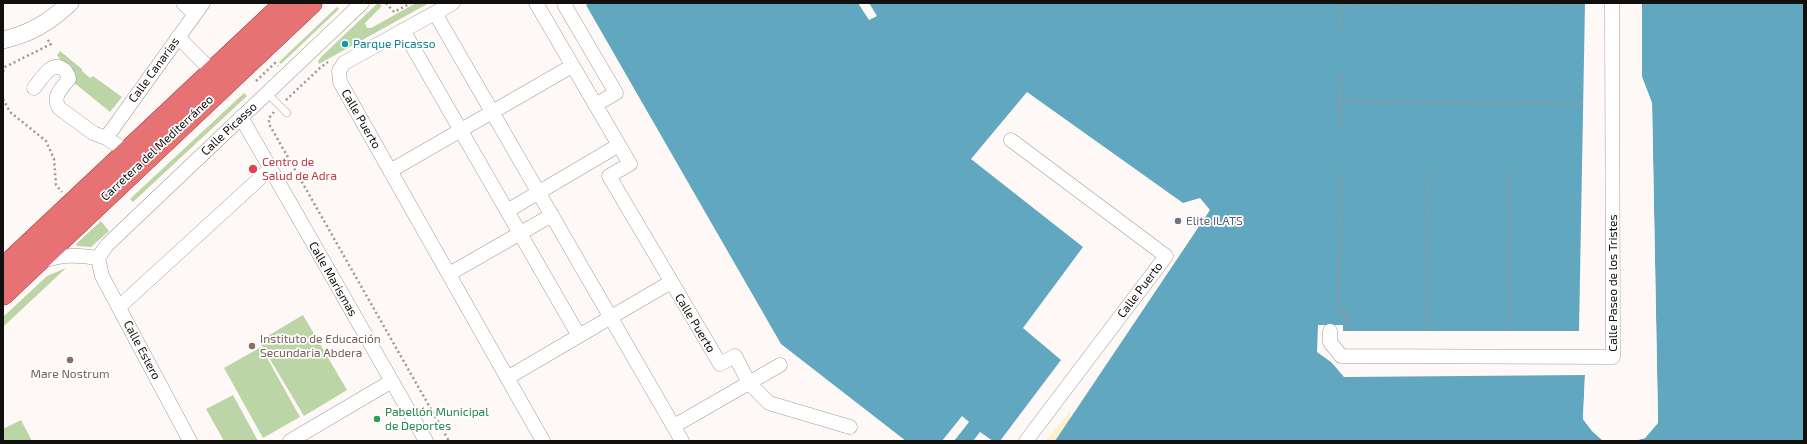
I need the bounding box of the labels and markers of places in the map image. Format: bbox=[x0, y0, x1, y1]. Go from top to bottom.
place label: Parque Picasso bbox=[353, 37, 436, 51]
marker: Parque Picasso bbox=[340, 39, 350, 49]
place label: Centro de Salud de Adra bbox=[262, 155, 337, 183]
marker: Centro de Salud de Adra bbox=[247, 163, 259, 175]
place label: Elite ILATS bbox=[1186, 214, 1243, 228]
marker: Elite ILATS bbox=[1173, 216, 1183, 226]
place label: Instituto de Educación Secundaria Abdera bbox=[260, 332, 381, 360]
marker: Instituto de Educación Secundaria Abdera bbox=[247, 341, 257, 351]
marker: Mare Nostrum bbox=[65, 355, 75, 365]
place label: Mare Nostrum bbox=[31, 367, 109, 381]
place label: Pabellón Municipal de Deportes bbox=[385, 405, 489, 433]
marker: Pabellón Municipal de Deportes bbox=[372, 414, 382, 424]

